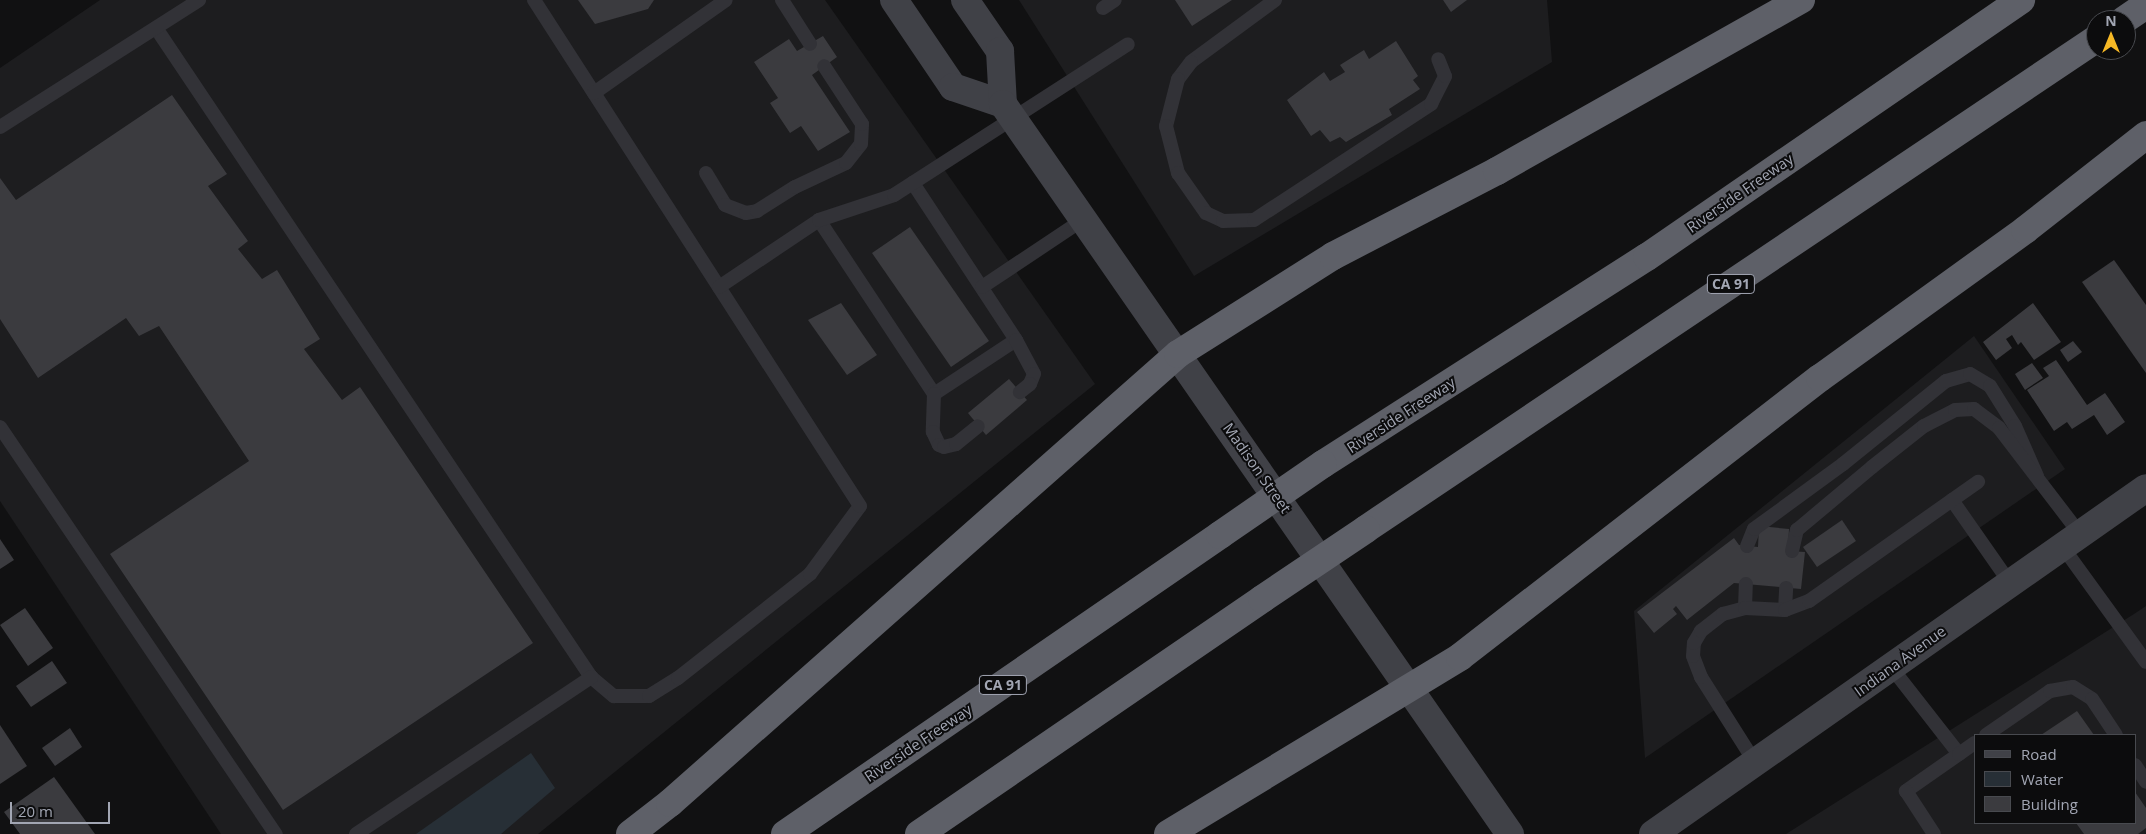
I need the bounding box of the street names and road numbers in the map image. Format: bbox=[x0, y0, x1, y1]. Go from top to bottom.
street label: Riverside Freeway bbox=[1683, 150, 1797, 236]
road number: CA 91 bbox=[1706, 272, 1756, 296]
street label: Riverside Freeway bbox=[1343, 373, 1459, 457]
street label: Madison Street bbox=[1219, 419, 1295, 517]
street label: Indiana Avenue bbox=[1851, 622, 1949, 700]
road number: CA 91 bbox=[978, 674, 1028, 696]
street label: Riverside Freeway bbox=[861, 700, 975, 786]

